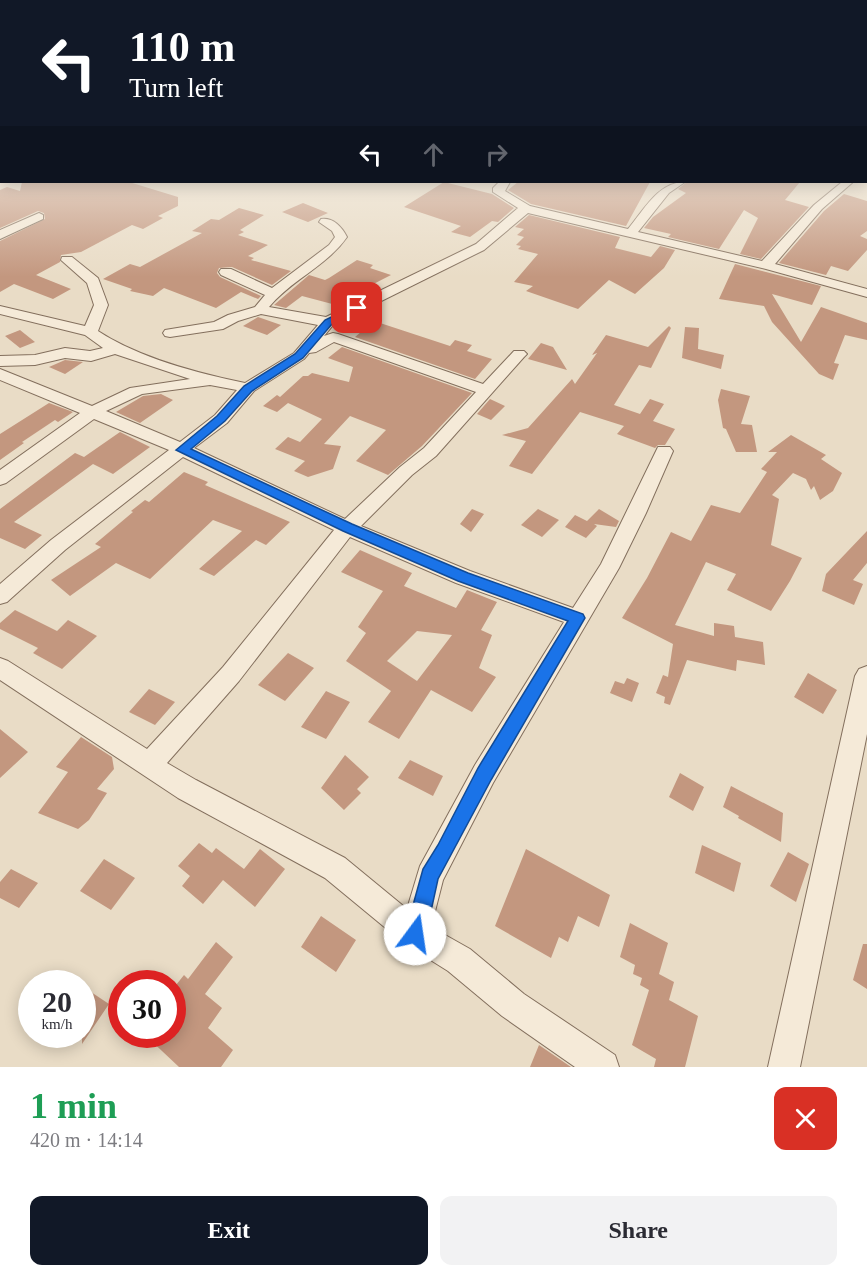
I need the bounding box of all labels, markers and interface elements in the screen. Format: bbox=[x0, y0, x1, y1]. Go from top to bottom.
icon: left bbox=[30, 24, 108, 102]
text: 110 m bbox=[129, 24, 235, 70]
text: Turn left bbox=[129, 73, 223, 103]
icon: left bbox=[354, 138, 387, 171]
icon: ahead bbox=[417, 138, 450, 171]
icon: right bbox=[480, 138, 513, 171]
pin bbox=[331, 282, 382, 333]
icon: arrive bbox=[340, 291, 373, 324]
position arrow bbox=[383, 902, 447, 966]
speed limit sign: 30 bbox=[108, 970, 186, 1048]
text: 20 bbox=[42, 985, 72, 1018]
text: km/h bbox=[42, 1016, 72, 1032]
text: 1 min bbox=[30, 1086, 117, 1126]
button: close bbox=[774, 1087, 837, 1150]
text: 420 m · 14:14 bbox=[30, 1129, 143, 1151]
button: Exit bbox=[30, 1196, 428, 1265]
button: Share bbox=[440, 1196, 837, 1265]

